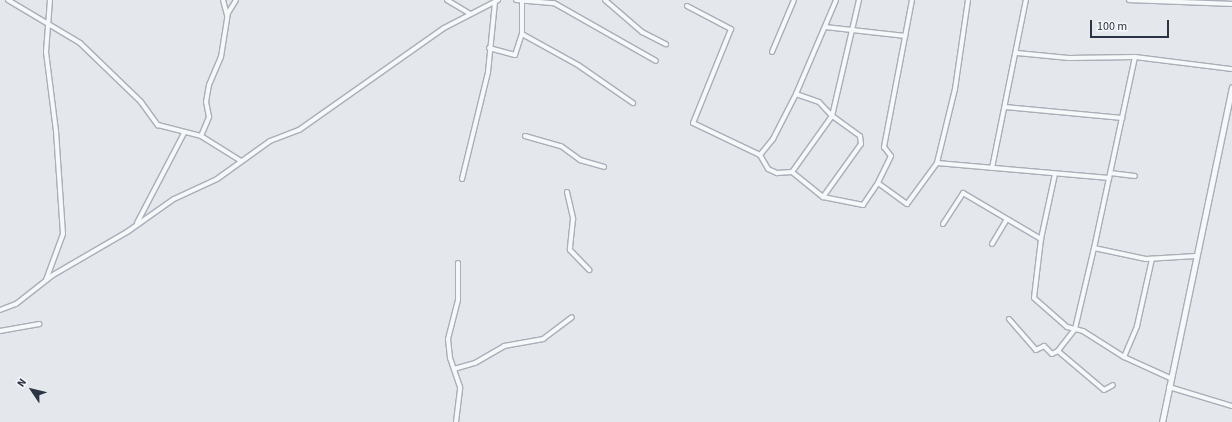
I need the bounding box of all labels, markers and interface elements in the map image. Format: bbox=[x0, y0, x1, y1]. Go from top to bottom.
scale bar bbox=[1092, 12, 1171, 38]
text: 100 m bbox=[1097, 18, 1127, 35]
north arrow bbox=[12, 370, 52, 410]
text: N bbox=[14, 376, 30, 390]

